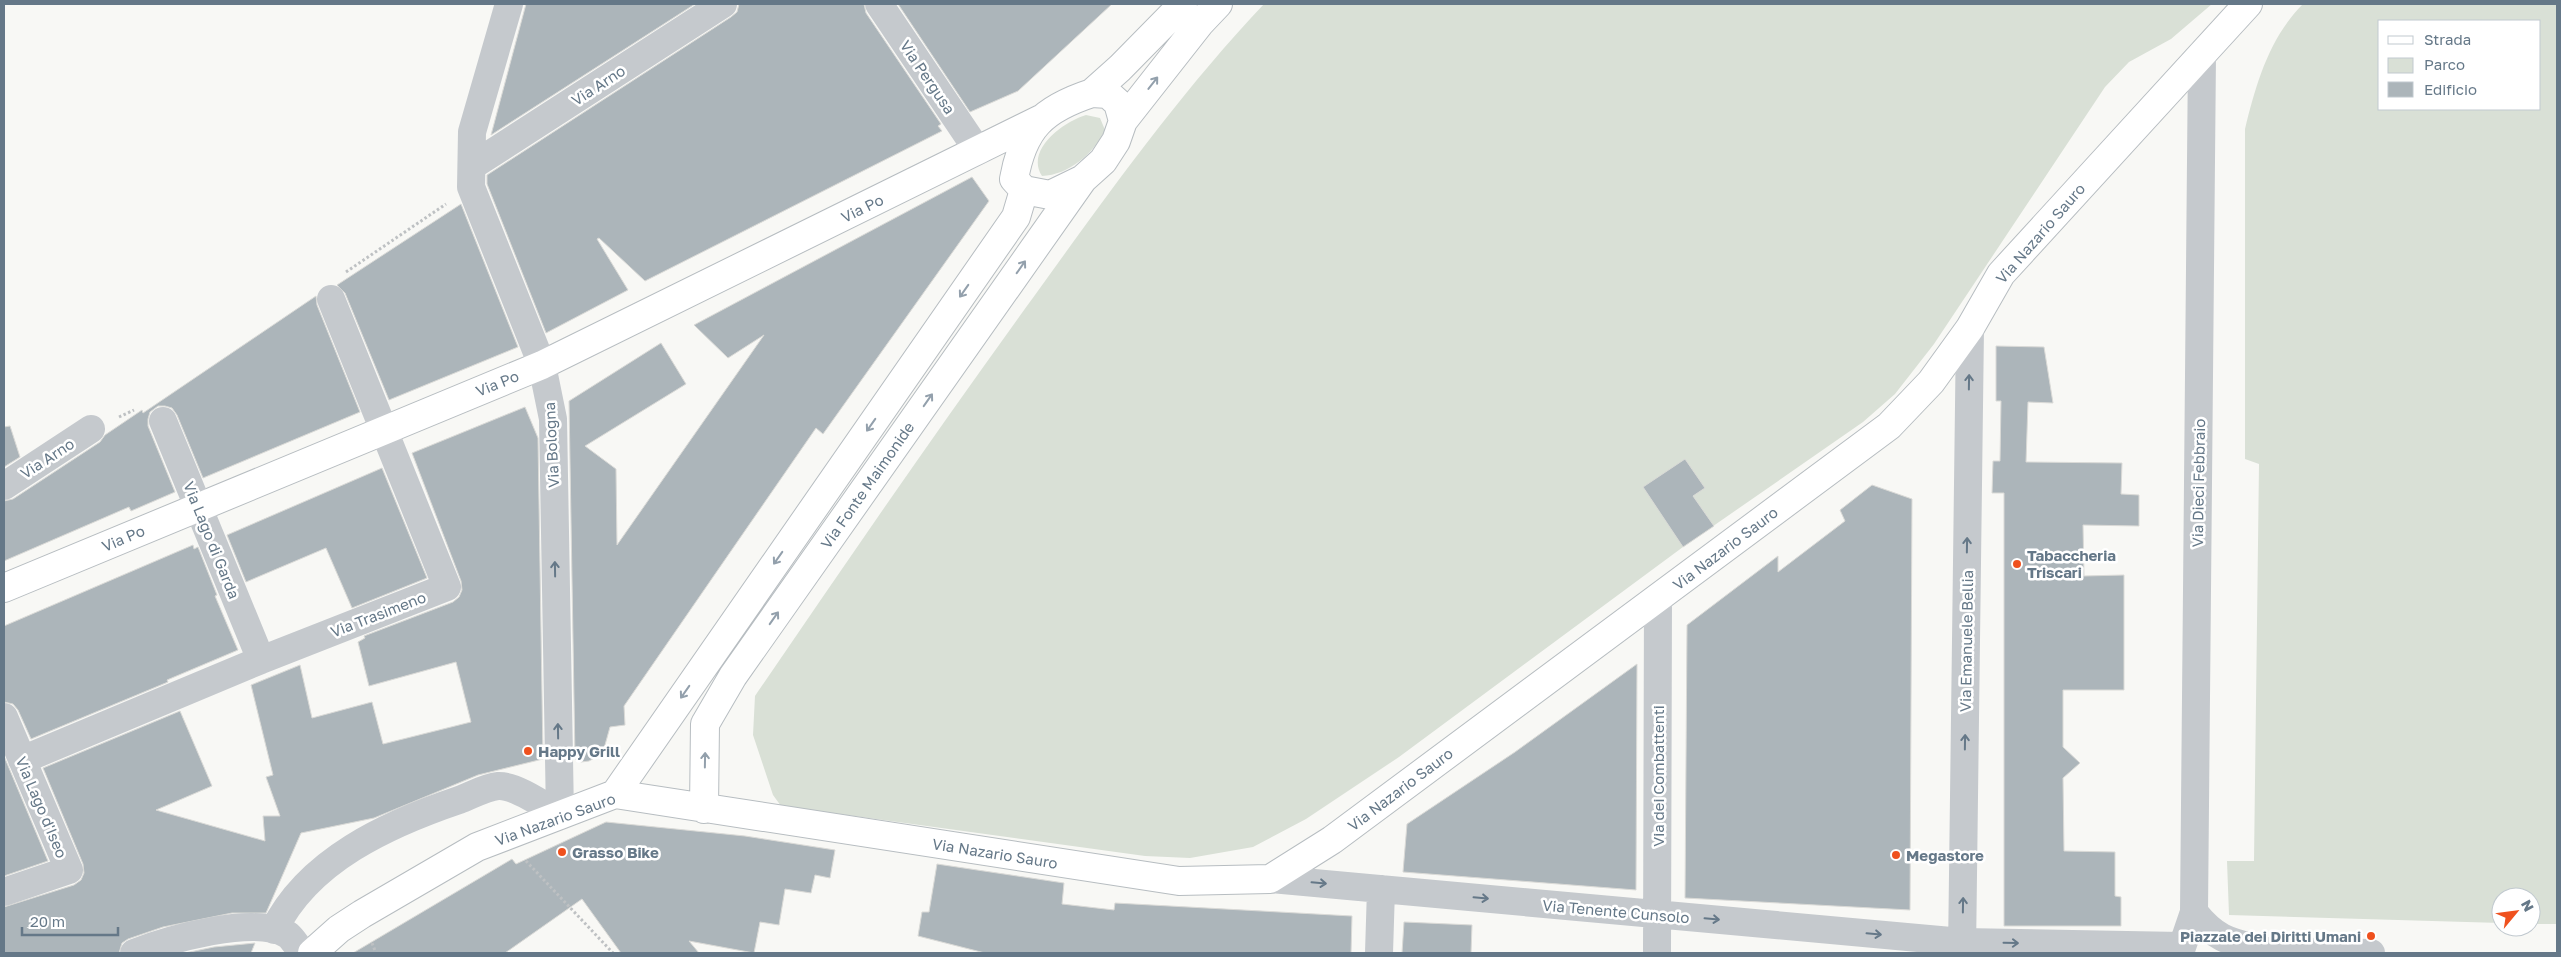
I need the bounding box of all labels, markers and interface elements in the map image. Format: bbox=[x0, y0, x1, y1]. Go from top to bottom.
legend bbox=[2378, 20, 2541, 110]
text: Strada bbox=[2424, 30, 2471, 48]
street label: Via Pergusa bbox=[897, 37, 959, 117]
text: Parco bbox=[2424, 55, 2465, 73]
street label: Via Arno bbox=[568, 61, 628, 109]
one-way arrow bbox=[1148, 77, 1159, 90]
text: Edificio bbox=[2424, 80, 2477, 98]
street label: Via Nazario Sauro bbox=[1992, 179, 2088, 287]
street label: Via Po bbox=[838, 190, 886, 226]
one-way arrow bbox=[1016, 260, 1026, 274]
one-way arrow bbox=[959, 284, 969, 298]
street label: Via Po bbox=[473, 366, 521, 400]
one-way arrow bbox=[1964, 374, 1974, 390]
one-way arrow bbox=[923, 393, 933, 407]
street label: Via Bologna bbox=[540, 402, 562, 488]
street label: Via Fonte Maimonide bbox=[816, 418, 918, 552]
one-way arrow bbox=[866, 418, 876, 432]
street label: Via Dieci Febbraio bbox=[2188, 419, 2208, 547]
street label: Via Arno bbox=[17, 434, 77, 482]
street label: Via Lago di Garda bbox=[180, 479, 244, 601]
street label: Via Nazario Sauro bbox=[1669, 503, 1781, 593]
street label: Via Po bbox=[99, 521, 147, 555]
one-way arrow bbox=[1962, 537, 1972, 553]
place label: Tabaccheria Triscari bbox=[2027, 546, 2116, 581]
one-way arrow bbox=[773, 551, 783, 565]
marker: Tabaccheria Triscari bbox=[2011, 558, 2023, 570]
one-way arrow bbox=[550, 561, 560, 578]
street label: Via Emanuele Bellia bbox=[1956, 570, 1976, 712]
street label: Via Trasimeno bbox=[328, 588, 428, 640]
one-way arrow bbox=[769, 612, 779, 626]
one-way arrow bbox=[680, 685, 690, 699]
street label: Via dei Combattenti bbox=[1649, 705, 1667, 847]
one-way arrow bbox=[553, 724, 563, 740]
one-way arrow bbox=[1960, 734, 1969, 750]
place label: Happy Grill bbox=[538, 742, 620, 760]
street label: Via Nazario Sauro bbox=[1344, 744, 1456, 834]
marker: Happy Grill bbox=[522, 745, 534, 757]
one-way arrow bbox=[700, 753, 710, 769]
street label: Via Lago d'Iseo bbox=[13, 754, 71, 860]
street label: Via Nazario Sauro bbox=[492, 789, 618, 849]
street label: Via Nazario Sauro bbox=[931, 834, 1059, 872]
place label: Grasso Bike bbox=[572, 843, 659, 861]
marker: Grasso Bike bbox=[556, 846, 568, 858]
place label: Megastore bbox=[1906, 846, 1984, 864]
marker: Megastore bbox=[1890, 849, 1902, 861]
one-way arrow bbox=[1311, 878, 1327, 888]
north arrow bbox=[2491, 887, 2541, 937]
one-way arrow bbox=[1472, 893, 1488, 903]
street label: Via Tenente Cunsolo bbox=[1542, 896, 1690, 926]
one-way arrow bbox=[1958, 897, 1967, 913]
text: N bbox=[2518, 897, 2538, 914]
scale bar bbox=[22, 904, 119, 936]
text: 20 m bbox=[30, 912, 65, 930]
one-way arrow bbox=[1704, 915, 1720, 924]
place label: Piazzale dei Diritti Umani bbox=[2180, 927, 2361, 945]
one-way arrow bbox=[1866, 929, 1882, 939]
marker: Piazzale dei Diritti Umani bbox=[2365, 930, 2377, 942]
one-way arrow bbox=[2002, 938, 2019, 948]

